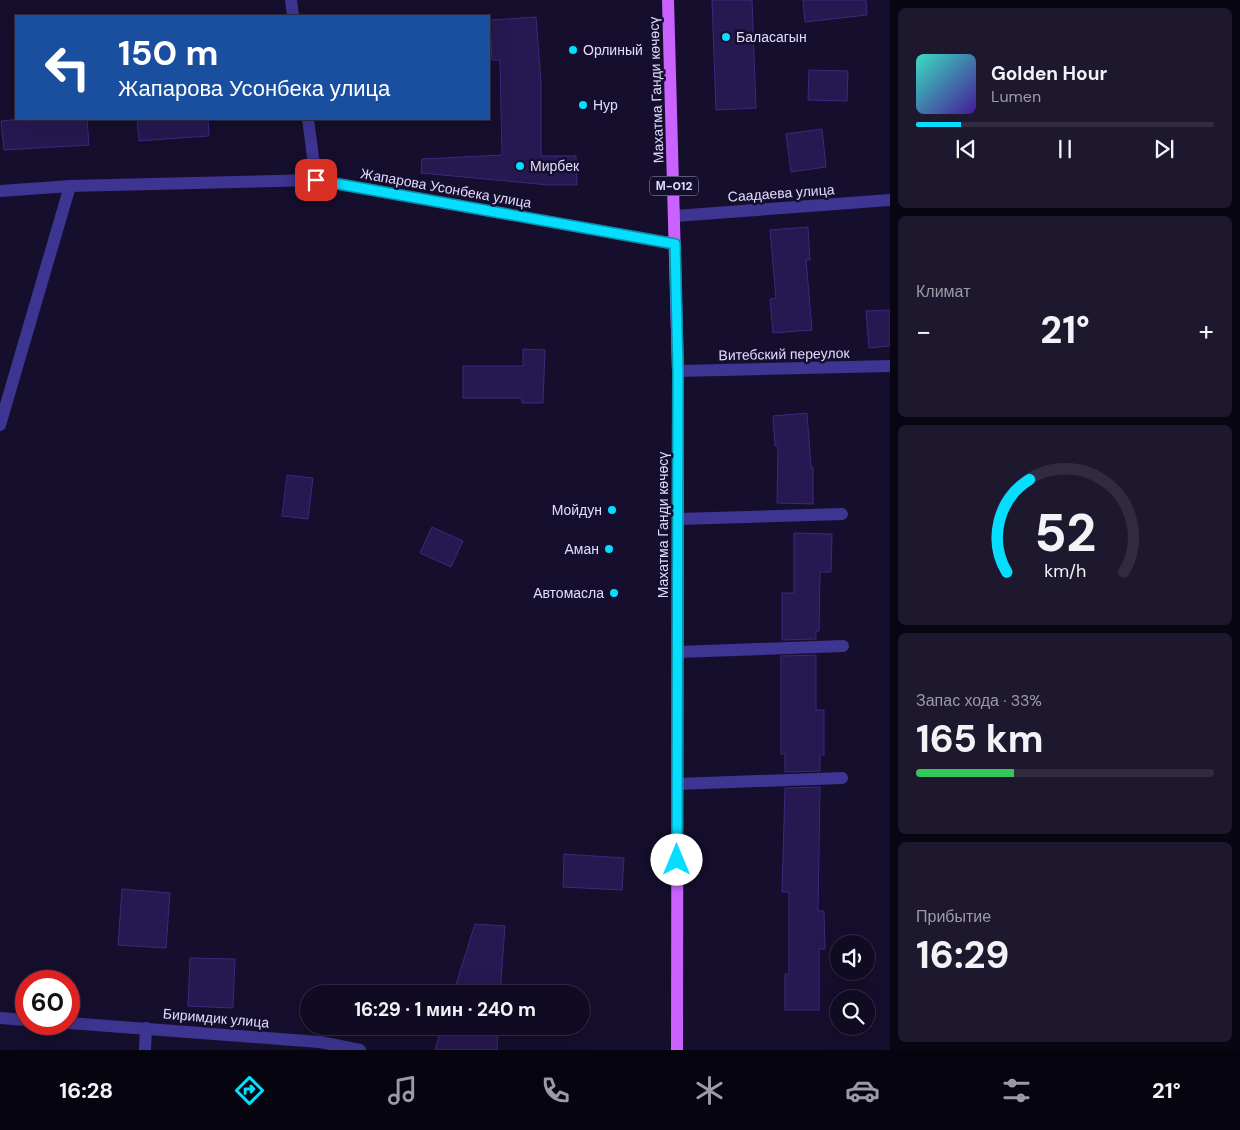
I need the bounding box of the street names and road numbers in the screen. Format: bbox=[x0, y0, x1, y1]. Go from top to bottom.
street label: Махатма Ганди көчөсү bbox=[644, 16, 668, 164]
street label: Жапарова Усонбека улица bbox=[359, 164, 533, 212]
road number: М-012 bbox=[650, 177, 698, 196]
street label: Саадаева улица bbox=[727, 180, 835, 206]
street label: Витебский переулок bbox=[718, 344, 851, 364]
street label: Махатма Ганди көчөсү bbox=[654, 452, 672, 598]
street label: Биримдик улица bbox=[162, 1004, 270, 1032]

